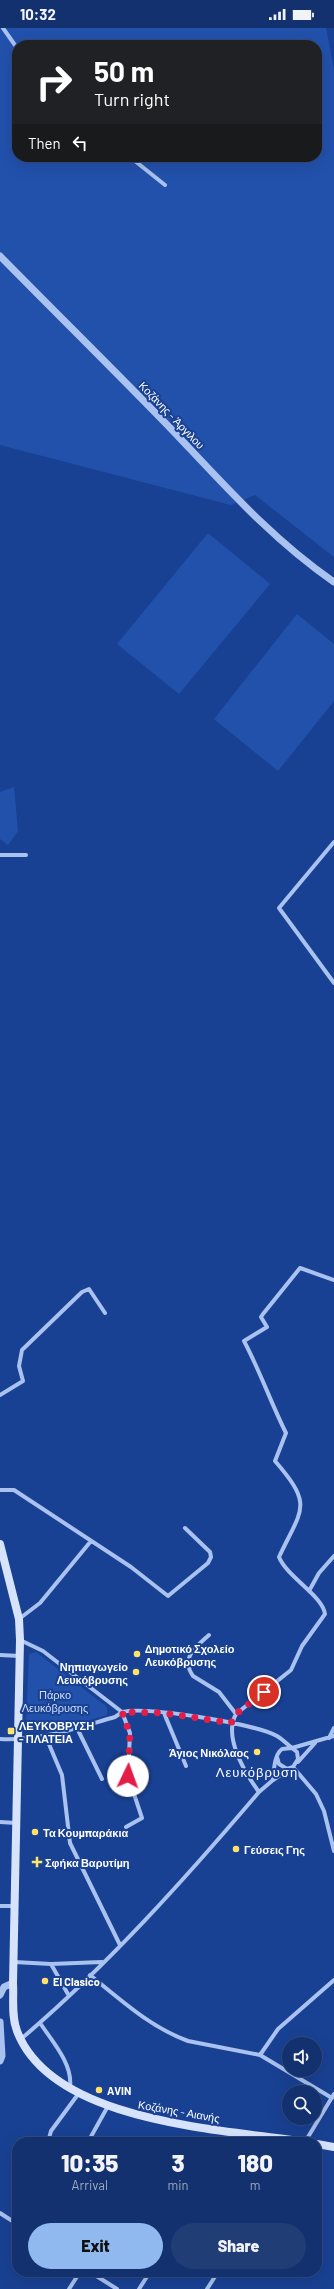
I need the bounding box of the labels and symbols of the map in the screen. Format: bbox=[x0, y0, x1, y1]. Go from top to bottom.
street label: Κοζάνης - Άργιλου bbox=[137, 379, 207, 451]
place label: Δημοτικό Σχολείο Λευκόβρυσης bbox=[145, 1642, 235, 1669]
marker: Δημοτικό Σχολείο Λευκόβρυσης bbox=[132, 1649, 142, 1659]
place label: Νηπιαγωγείο Λευκόβρυσης bbox=[57, 1660, 128, 1687]
marker: Νηπιαγωγείο Λευκόβρυσης bbox=[131, 1667, 141, 1677]
pin bbox=[247, 1675, 281, 1709]
park label: Πάρκο Λευκόβρυσης bbox=[22, 1688, 88, 1714]
place label: ΛΕΥΚΟΒΡΥΣΗ - ΠΛΑΤΕΙΑ bbox=[19, 1719, 94, 1745]
marker: ΛΕΥΚΟΒΡΥΣΗ - ΠΛΑΤΕΙΑ bbox=[6, 1726, 16, 1736]
place label: Άγιος Νικόλαος bbox=[169, 1746, 249, 1760]
marker: Άγιος Νικόλαος bbox=[252, 1747, 262, 1757]
position arrow bbox=[107, 1755, 149, 1797]
district label: Λευκόβρυση bbox=[216, 1764, 298, 1780]
place label: Τα Κουμπαράκια bbox=[43, 1826, 129, 1839]
marker: Τα Κουμπαράκια bbox=[30, 1827, 40, 1837]
place label: Γεύσεις Γης bbox=[244, 1843, 305, 1857]
marker: Γεύσεις Γης bbox=[231, 1844, 241, 1854]
place label: Σφήκα Βαρυτίμη bbox=[45, 1856, 130, 1869]
marker: Σφήκα Βαρυτίμη bbox=[32, 1857, 42, 1867]
place label: El Clasico bbox=[53, 1975, 100, 1988]
marker: El Clasico bbox=[40, 1976, 50, 1986]
place label: AVIN bbox=[107, 2084, 131, 2097]
marker: AVIN bbox=[94, 2085, 104, 2095]
street label: Κοζάνης - Αιανής bbox=[137, 2097, 221, 2125]

